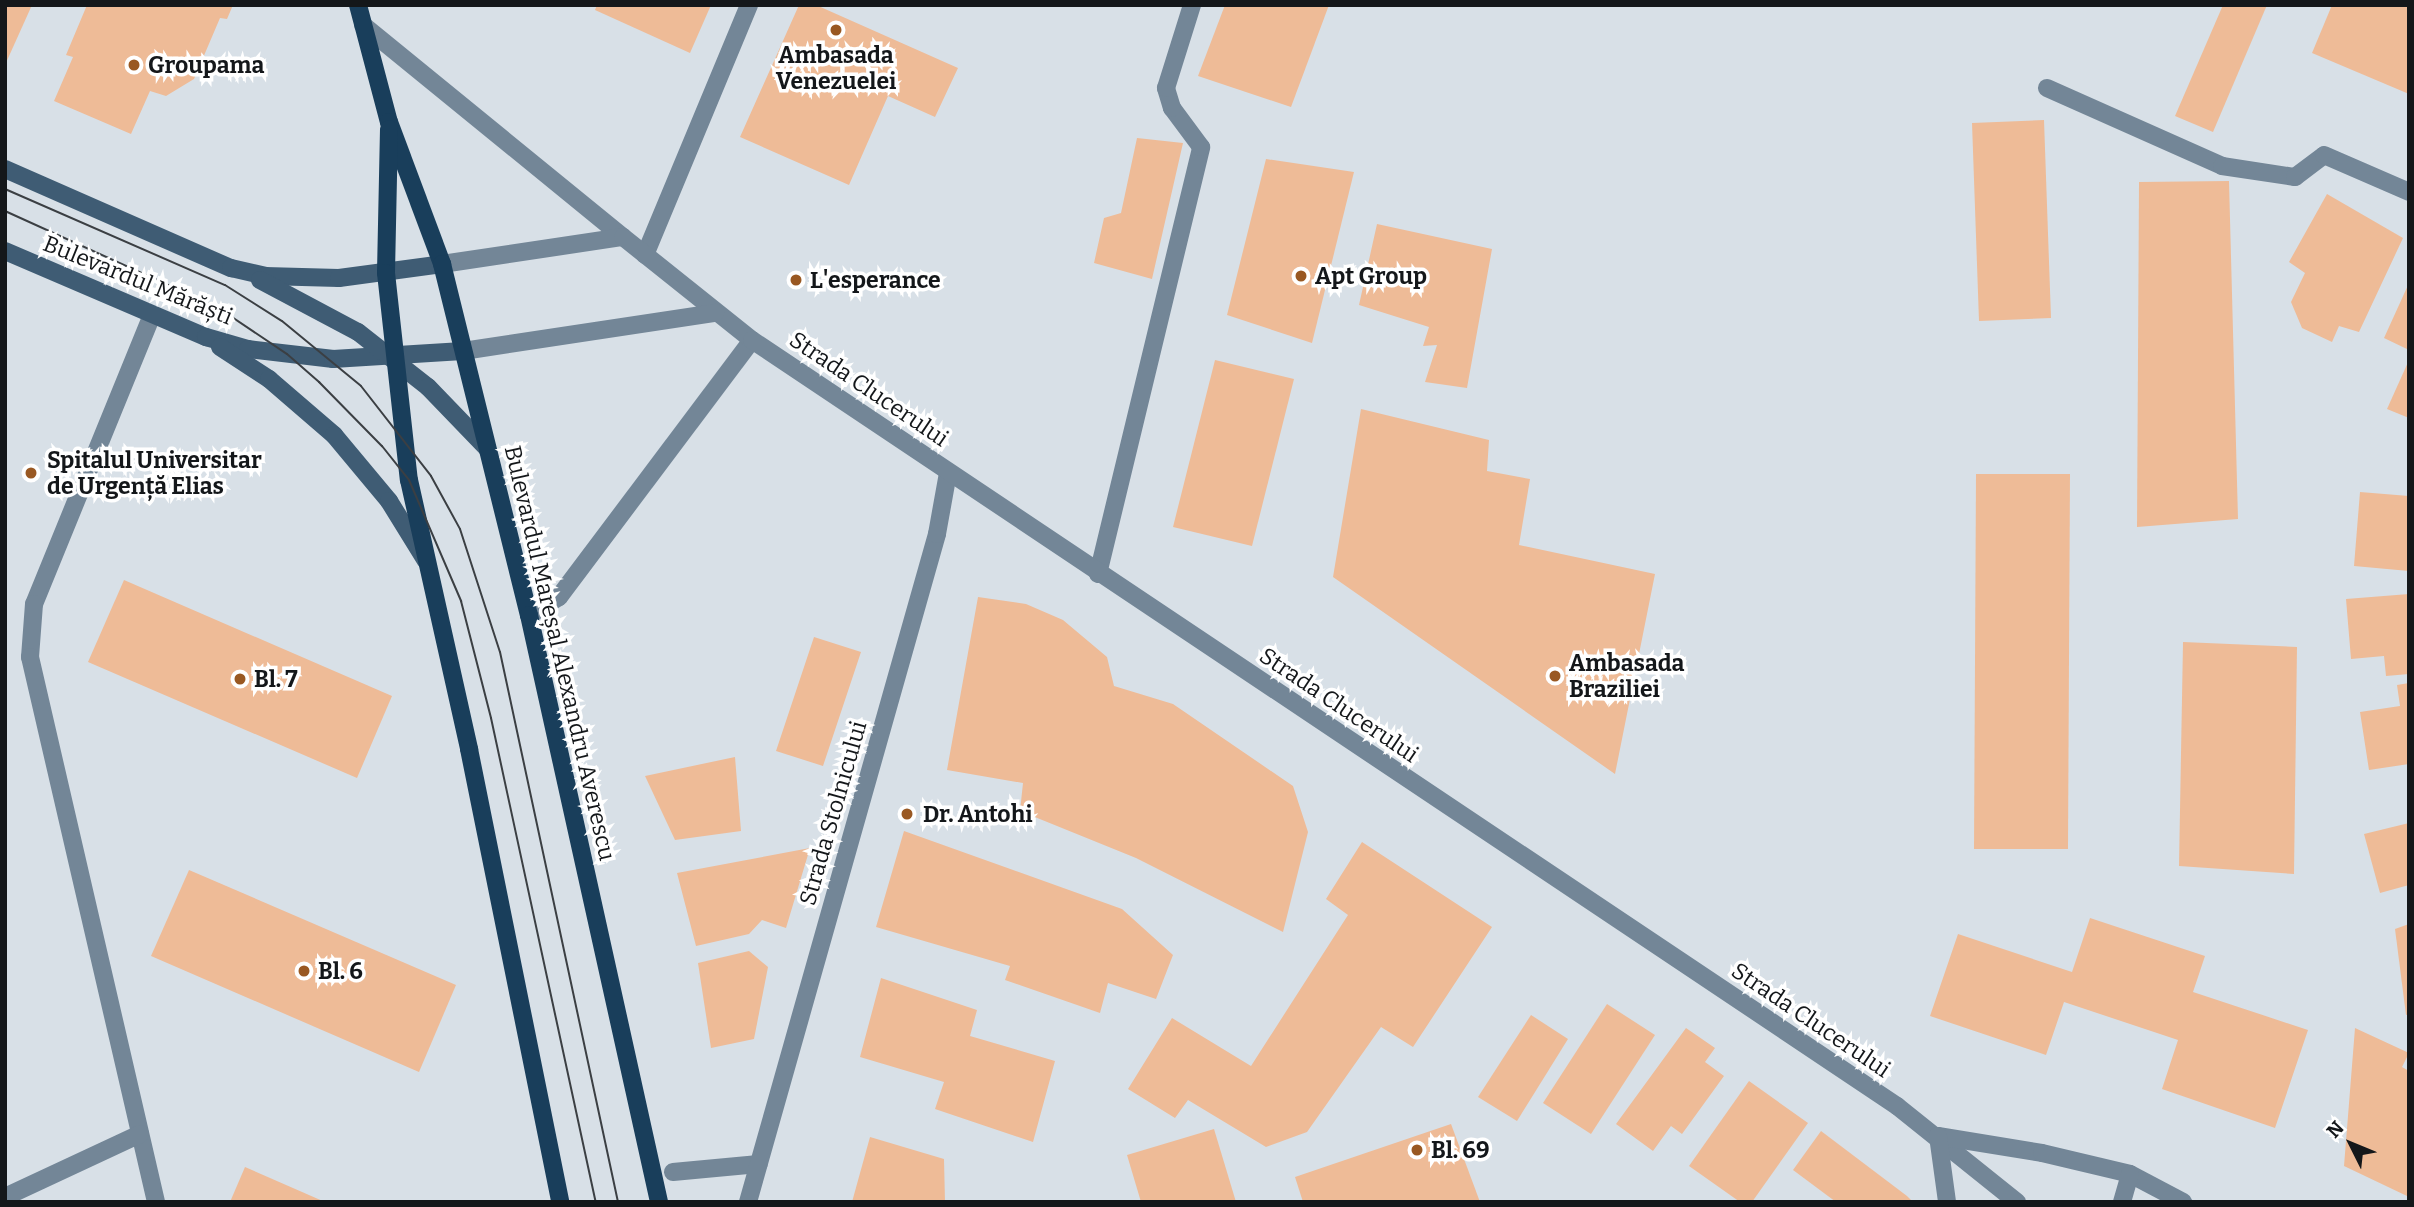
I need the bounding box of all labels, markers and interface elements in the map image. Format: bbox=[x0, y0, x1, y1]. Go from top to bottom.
marker: Ambasada Venezuelei bbox=[828, 22, 844, 38]
place label: Ambasada Venezuelei bbox=[776, 41, 896, 95]
place label: Groupama bbox=[148, 51, 264, 79]
marker: Groupama bbox=[126, 57, 142, 73]
street label: Bulevardul Mărăști bbox=[39, 229, 237, 331]
place label: Apt Group bbox=[1315, 262, 1427, 290]
place label: L'esperance bbox=[810, 266, 941, 294]
marker: Apt Group bbox=[1293, 268, 1309, 284]
marker: L'esperance bbox=[788, 272, 804, 288]
street label: Strada Clucerului bbox=[784, 326, 954, 452]
street label: Bulevardul Mareșal Alexandru Averescu bbox=[499, 443, 621, 863]
place label: Spitalul Universitar de Urgență Elias bbox=[47, 446, 262, 500]
marker: Spitalul Universitar de Urgență Elias bbox=[21, 463, 41, 483]
street label: Strada Clucerului bbox=[1254, 642, 1424, 768]
place label: Ambasada Braziliei bbox=[1569, 649, 1684, 703]
place label: Bl. 7 bbox=[254, 665, 298, 693]
marker: Ambasada Braziliei bbox=[1547, 668, 1563, 684]
marker: Bl. 7 bbox=[232, 671, 248, 687]
street label: Strada Stolnicului bbox=[793, 718, 873, 908]
place label: Dr. Antohi bbox=[923, 800, 1033, 828]
marker: Dr. Antohi bbox=[897, 804, 917, 824]
place label: Bl. 6 bbox=[318, 957, 363, 985]
street label: Strada Clucerului bbox=[1726, 957, 1896, 1083]
marker: Bl. 6 bbox=[296, 963, 312, 979]
north arrow bbox=[2316, 1109, 2386, 1179]
text: N bbox=[2322, 1116, 2349, 1143]
place label: Bl. 69 bbox=[1431, 1136, 1490, 1164]
marker: Bl. 69 bbox=[1409, 1142, 1425, 1158]

